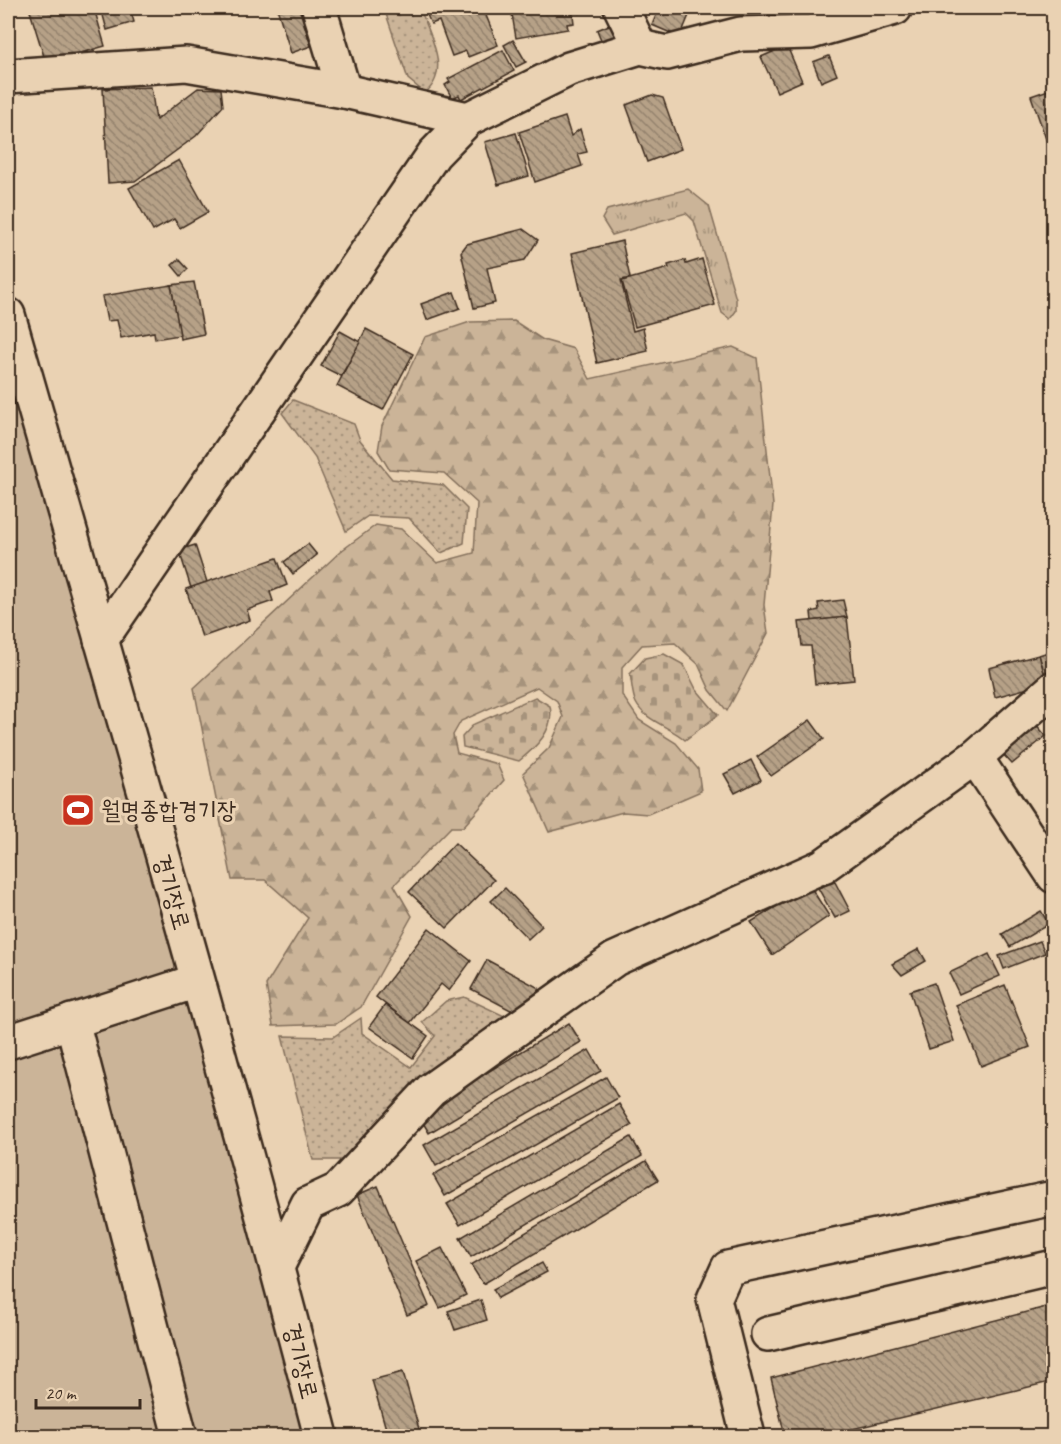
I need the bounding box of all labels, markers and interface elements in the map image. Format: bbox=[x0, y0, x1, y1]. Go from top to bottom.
sports icon: 월명종합경기장 bbox=[60, 792, 96, 828]
place label: 월명종합경기장 bbox=[101, 795, 236, 825]
street label: 경기장로 bbox=[147, 851, 197, 933]
street label: 경기장로 bbox=[277, 1320, 325, 1402]
scale bar bbox=[36, 1372, 140, 1410]
text: 20 m bbox=[45, 1382, 78, 1404]

